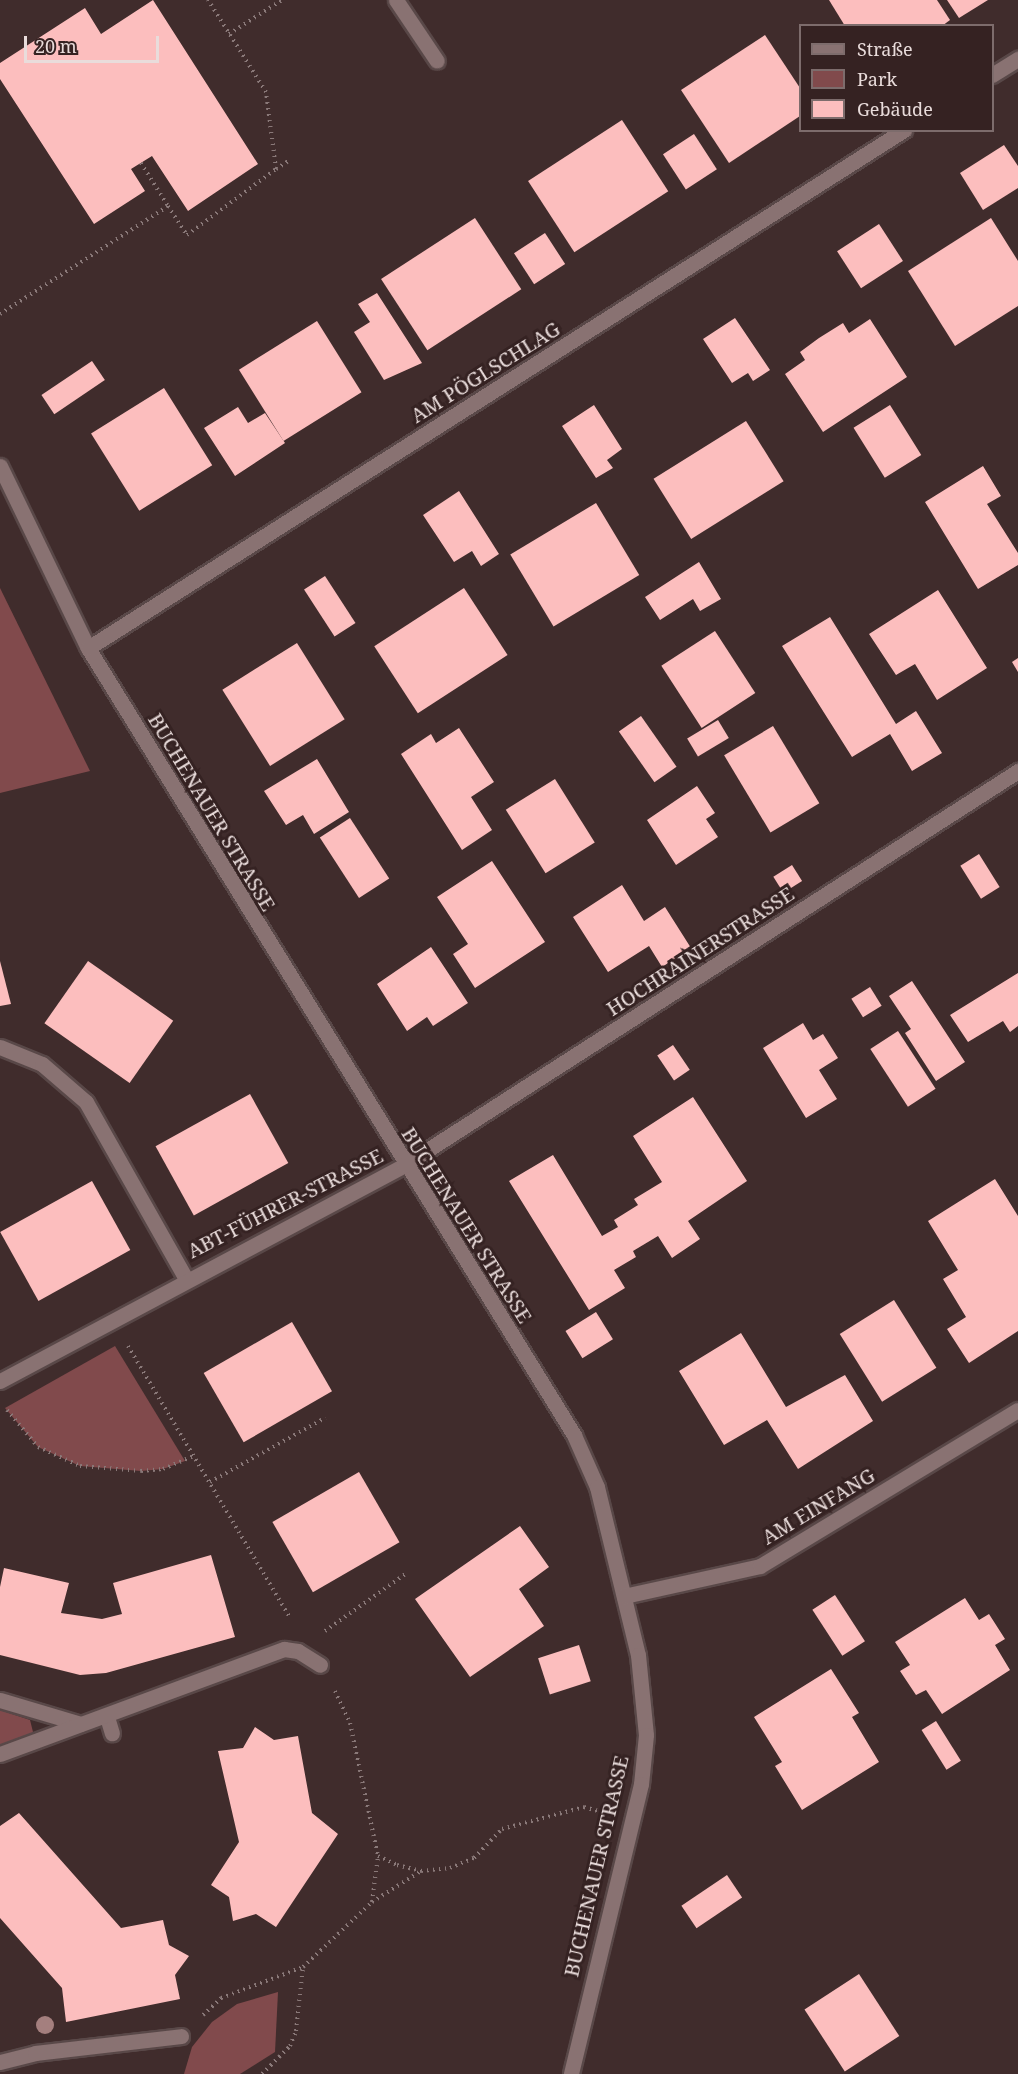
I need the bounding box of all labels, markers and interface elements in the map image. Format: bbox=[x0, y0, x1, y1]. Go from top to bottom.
scale bar bbox=[27, 24, 162, 62]
legend bbox=[799, 24, 994, 132]
text: 20 m bbox=[35, 34, 77, 58]
text: Straße bbox=[857, 37, 913, 61]
text: Park bbox=[857, 67, 897, 91]
text: Gebäude bbox=[857, 97, 933, 121]
street label: AM PÖGLSCHLAG bbox=[406, 316, 564, 428]
street label: BUCHENAUER STRASSE bbox=[143, 709, 281, 915]
street label: HOCHRAINERSTRASSE bbox=[602, 881, 798, 1021]
street label: BUCHENAUER STRASSE bbox=[397, 1123, 537, 1327]
street label: ABT-FÜHRER-STRASSE bbox=[183, 1143, 387, 1263]
street label: AM EINFANG bbox=[757, 1463, 879, 1549]
street label: BUCHENAUER STRASSE bbox=[559, 1753, 633, 1979]

